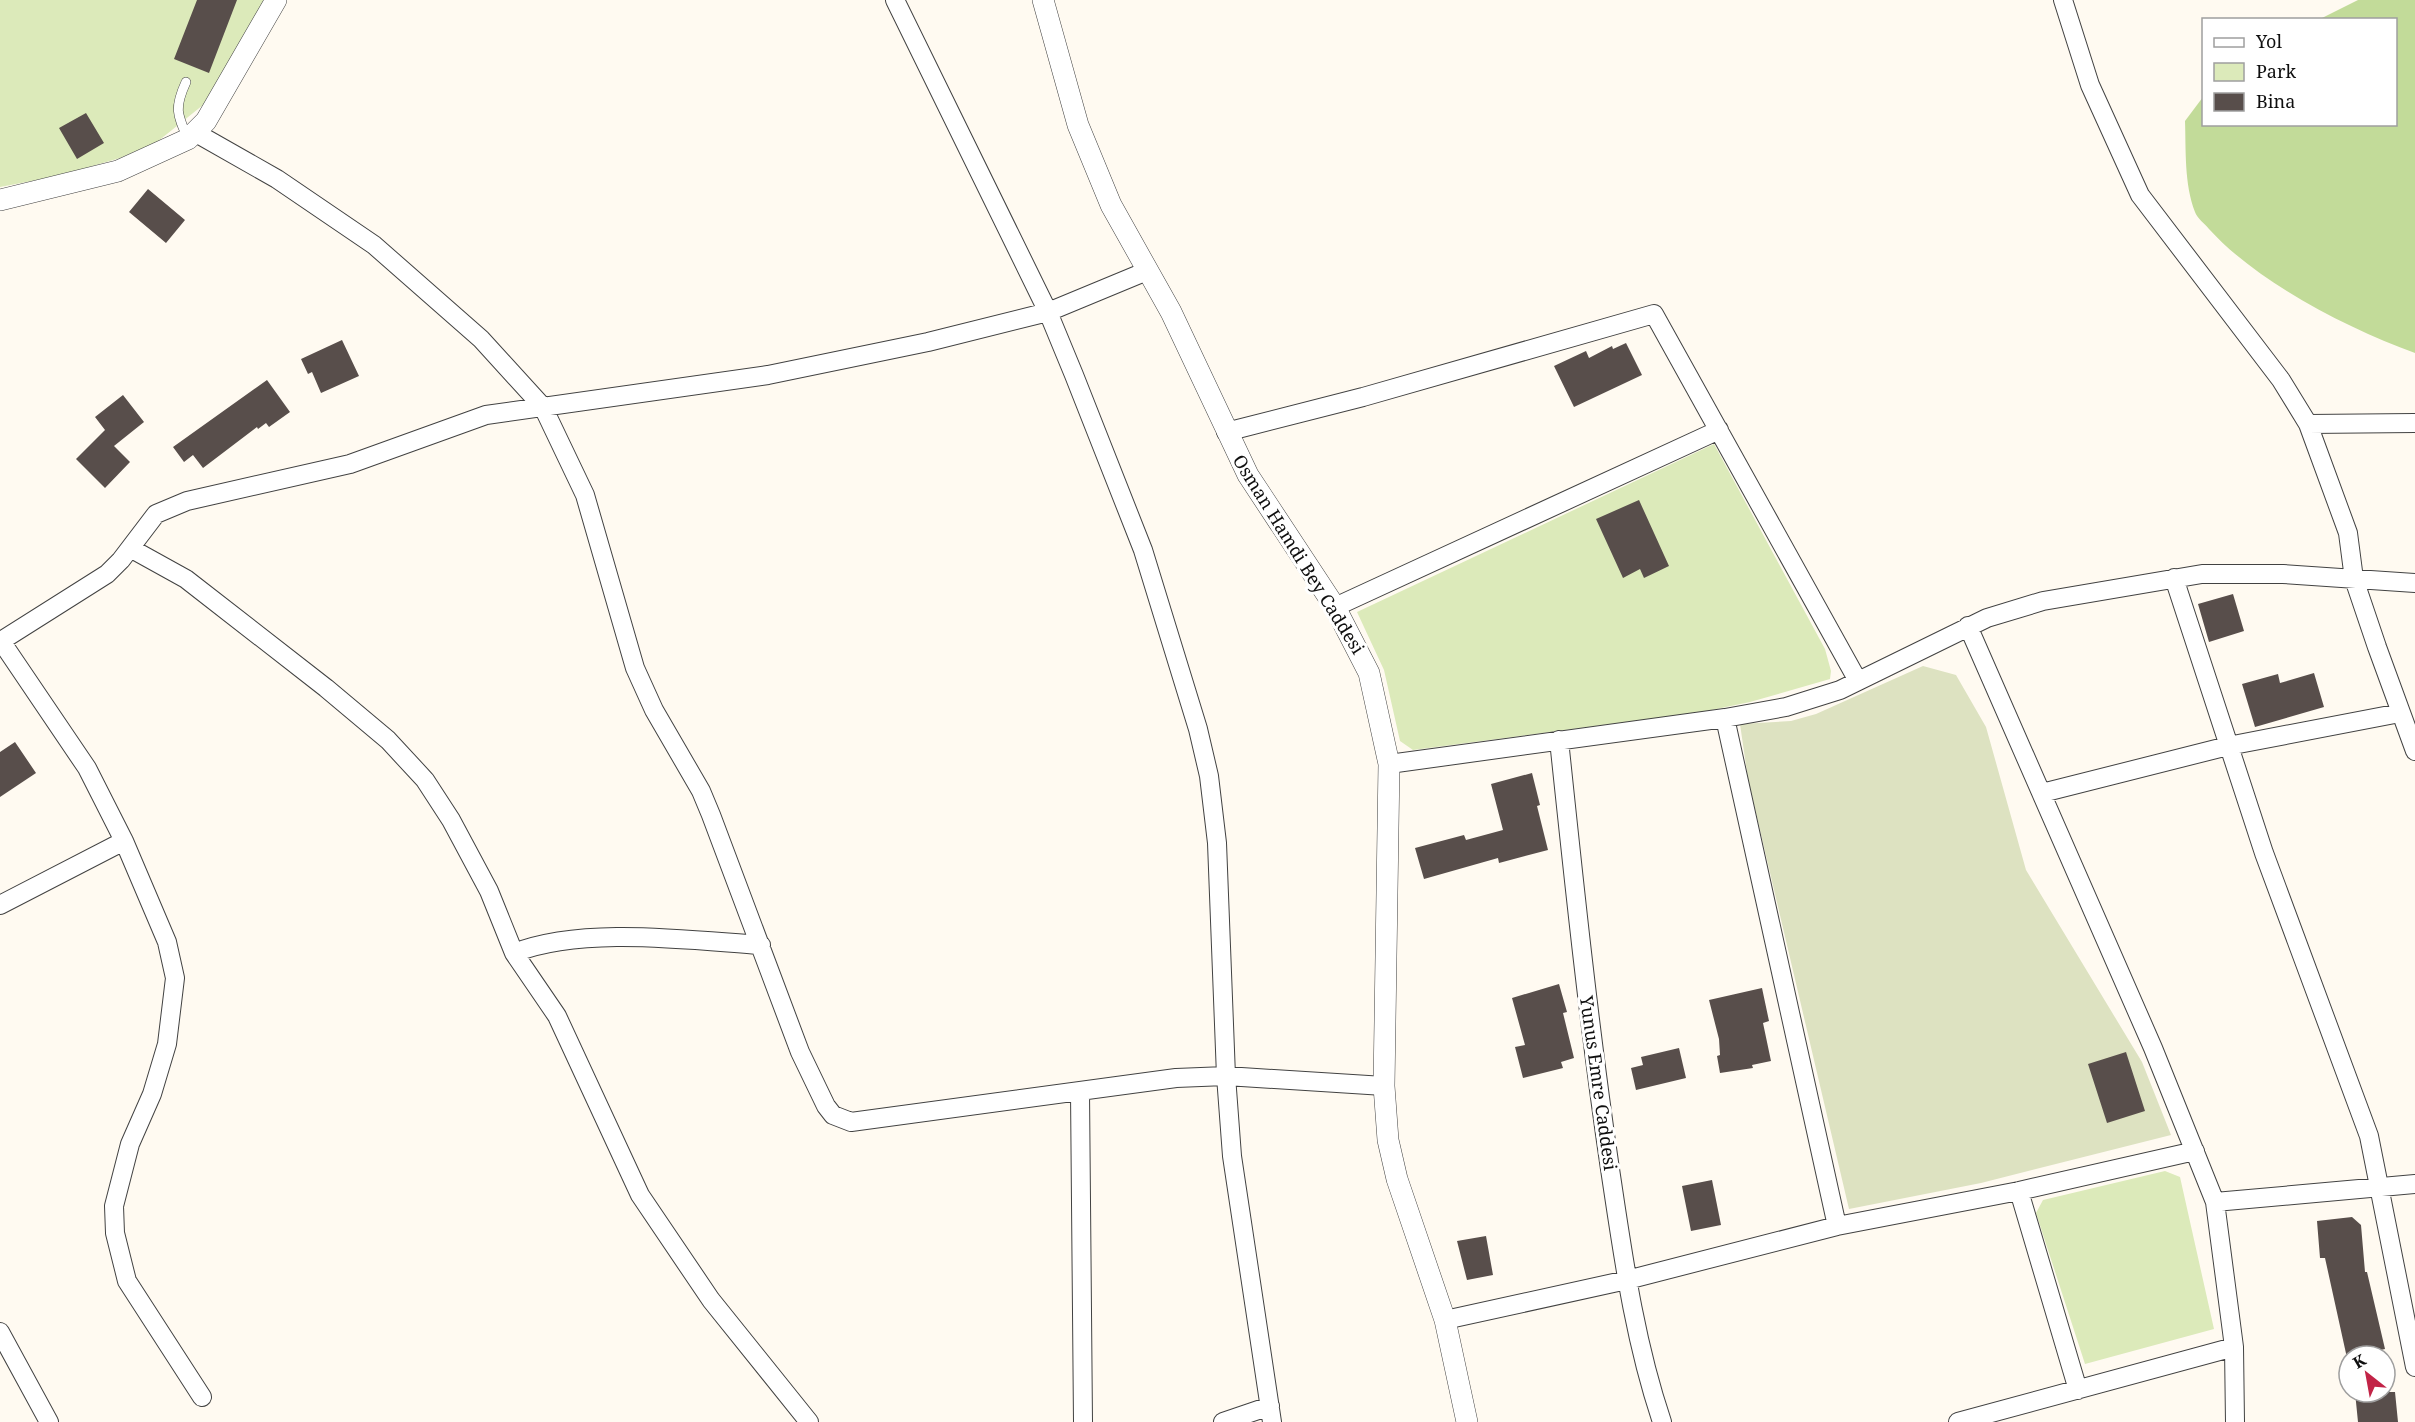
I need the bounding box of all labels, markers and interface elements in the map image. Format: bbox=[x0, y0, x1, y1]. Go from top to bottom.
legend bbox=[2202, 18, 2397, 126]
text: Yol bbox=[2255, 29, 2282, 53]
text: Park bbox=[2256, 59, 2296, 83]
text: Bina bbox=[2256, 89, 2295, 113]
street label: Osman Hamdi Bey Caddesi bbox=[1228, 450, 1370, 658]
street label: Yunus Emre Caddesi bbox=[1575, 993, 1623, 1172]
north arrow bbox=[2337, 1344, 2397, 1404]
text: K bbox=[2349, 1349, 2370, 1374]

